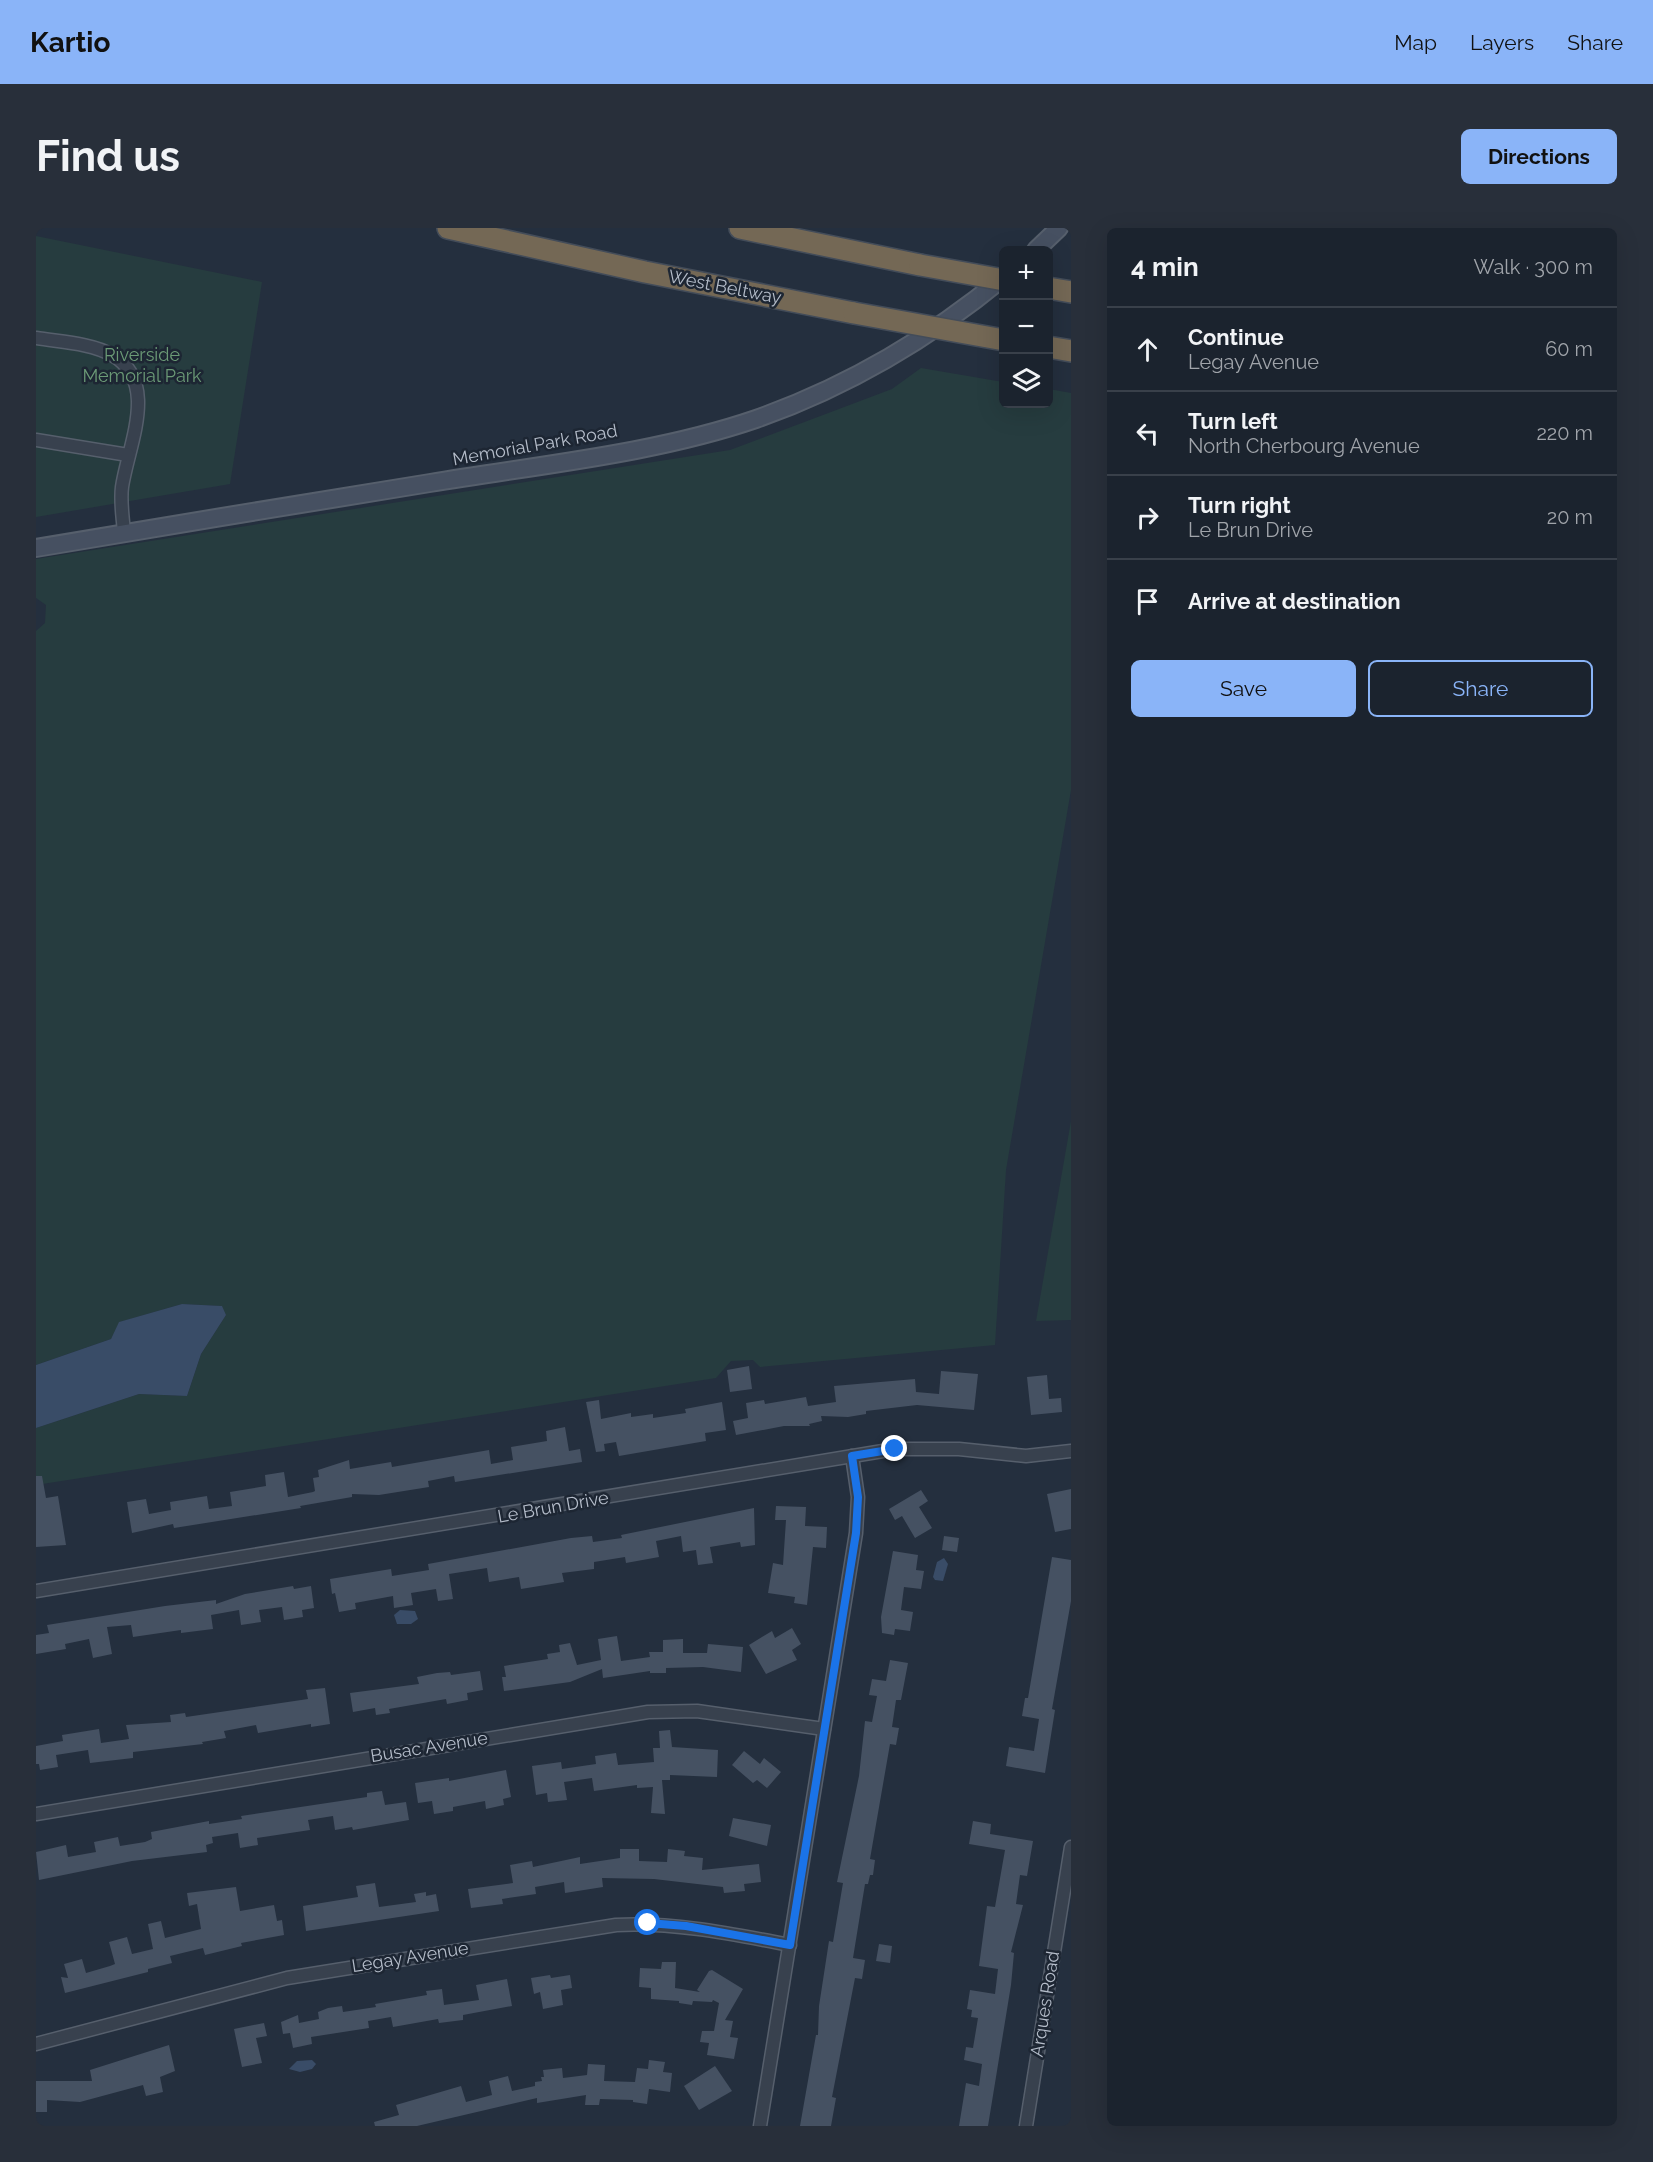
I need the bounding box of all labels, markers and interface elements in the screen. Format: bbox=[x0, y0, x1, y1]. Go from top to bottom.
text: Kartio bbox=[30, 26, 110, 59]
text: Map bbox=[1394, 30, 1437, 55]
text: Layers bbox=[1470, 30, 1534, 55]
text: Share bbox=[1567, 30, 1623, 55]
button: Directions bbox=[1461, 129, 1617, 184]
text: Find us bbox=[36, 132, 180, 181]
map controls bbox=[999, 246, 1053, 408]
button: + bbox=[999, 246, 1053, 300]
text: 4 min bbox=[1131, 252, 1199, 282]
text: Walk · 300 m bbox=[1474, 255, 1593, 279]
street label: West Beltway bbox=[667, 265, 784, 308]
button: − bbox=[999, 300, 1053, 354]
text: Continue bbox=[1188, 324, 1284, 350]
icon: ahead bbox=[1131, 333, 1164, 366]
text: 60 m bbox=[1545, 337, 1593, 361]
park label: Riverside Memorial Park bbox=[82, 344, 202, 386]
text: Legay Avenue bbox=[1188, 350, 1319, 374]
button: layers bbox=[999, 354, 1053, 408]
text: Turn left bbox=[1188, 408, 1278, 434]
icon: left bbox=[1131, 417, 1164, 450]
street label: Memorial Park Road bbox=[451, 420, 619, 469]
text: 220 m bbox=[1536, 421, 1593, 445]
text: North Cherbourg Avenue bbox=[1188, 434, 1420, 458]
text: Turn right bbox=[1188, 492, 1291, 518]
icon: right bbox=[1131, 501, 1164, 534]
text: 20 m bbox=[1547, 505, 1593, 529]
text: Le Brun Drive bbox=[1188, 518, 1313, 542]
icon: arrive bbox=[1131, 585, 1164, 618]
text: Arrive at destination bbox=[1188, 588, 1401, 614]
button: Save bbox=[1131, 660, 1356, 717]
button: Share bbox=[1368, 660, 1593, 717]
route end bbox=[881, 1435, 907, 1461]
street label: Le Brun Drive bbox=[496, 1486, 611, 1527]
street label: Busac Avenue bbox=[369, 1727, 489, 1766]
route start bbox=[634, 1909, 660, 1935]
street label: Legay Avenue bbox=[350, 1937, 470, 1976]
street label: Arques Road bbox=[1026, 1949, 1063, 2058]

